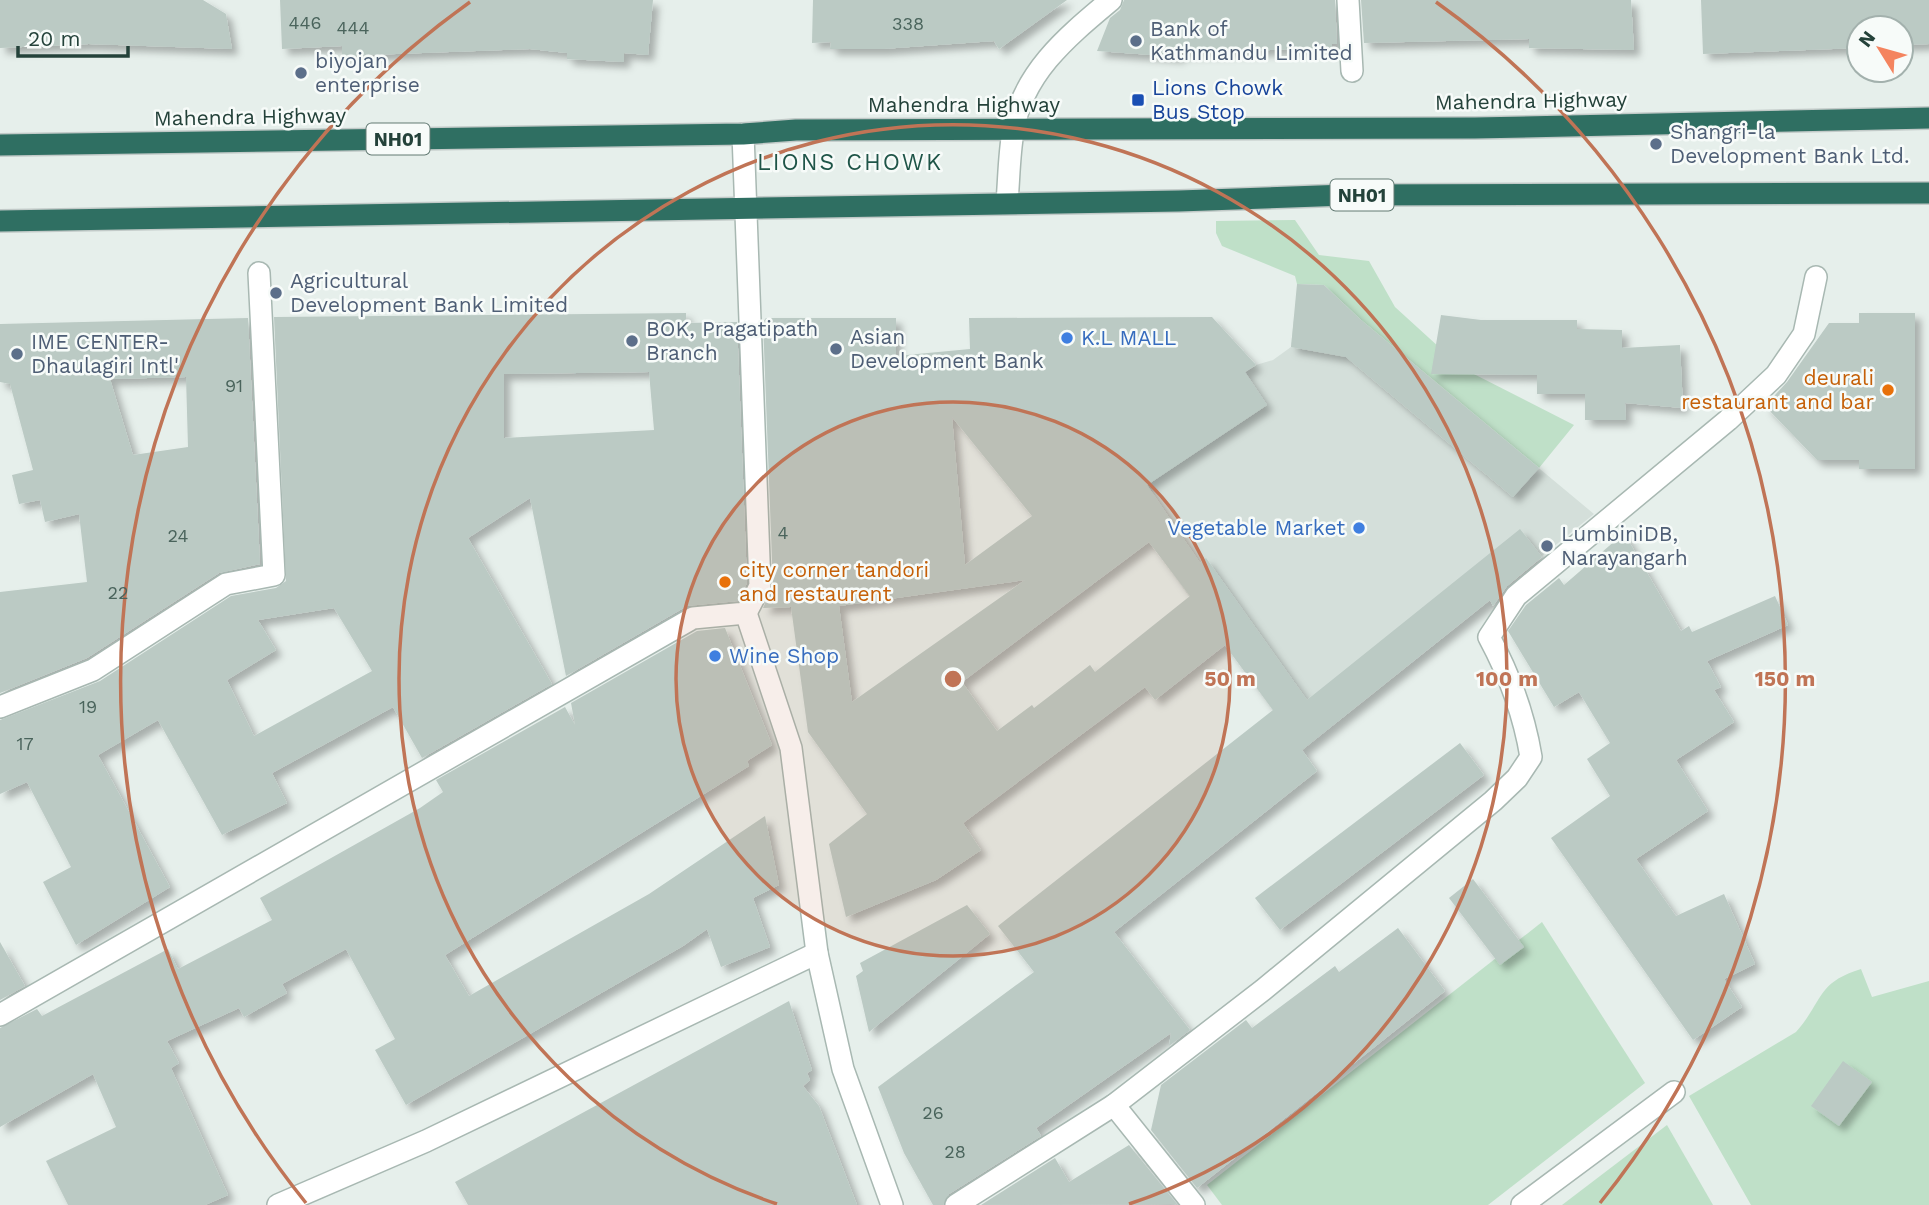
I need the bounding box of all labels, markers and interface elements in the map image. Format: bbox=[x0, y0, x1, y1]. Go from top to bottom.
house number: 446 bbox=[289, 12, 321, 33]
house number: 338 bbox=[892, 13, 924, 34]
scale bar bbox=[18, 14, 128, 58]
north arrow bbox=[1845, 14, 1915, 84]
place label: Bank of Kathmandu Limited bbox=[1150, 16, 1353, 65]
house number: 444 bbox=[337, 17, 370, 38]
text: 20 m bbox=[28, 26, 80, 51]
text: N bbox=[1853, 27, 1880, 52]
marker: Bank of Kathmandu Limited bbox=[1128, 33, 1144, 49]
place label: biyojan enterprise bbox=[315, 48, 420, 97]
marker: biyojan enterprise bbox=[293, 65, 309, 81]
place label: Lions Chowk Bus Stop bbox=[1152, 75, 1283, 124]
street label: Mahendra Highway bbox=[1435, 86, 1627, 115]
street label: Mahendra Highway bbox=[868, 92, 1060, 117]
marker: Lions Chowk Bus Stop bbox=[1130, 92, 1146, 108]
street label: Mahendra Highway bbox=[154, 102, 346, 131]
place label: Shangri-la Development Bank Ltd. bbox=[1670, 119, 1910, 168]
road number: NH01 bbox=[366, 124, 430, 154]
marker: Shangri-la Development Bank Ltd. bbox=[1648, 136, 1664, 152]
district label: LIONS CHOWK bbox=[757, 149, 943, 176]
road number: NH01 bbox=[1330, 180, 1394, 210]
place label: Agricultural Development Bank Limited bbox=[290, 268, 568, 317]
marker: Agricultural Development Bank Limited bbox=[268, 285, 284, 301]
place label: BOK, Pragatipath Branch bbox=[646, 316, 818, 365]
place label: Asian Development Bank bbox=[850, 324, 1044, 373]
place label: K.L MALL bbox=[1081, 325, 1176, 350]
place label: IME CENTER- Dhaulagiri Intl' bbox=[31, 329, 179, 378]
marker: K.L MALL bbox=[1059, 330, 1075, 346]
marker: BOK, Pragatipath Branch bbox=[624, 333, 640, 349]
marker: Asian Development Bank bbox=[828, 341, 844, 357]
marker: IME CENTER- Dhaulagiri Intl' bbox=[9, 346, 25, 362]
place label: deurali restaurant and bar bbox=[1681, 365, 1874, 414]
house number: 91 bbox=[225, 375, 243, 396]
marker: deurali restaurant and bar bbox=[1880, 382, 1896, 398]
place label: Vegetable Market bbox=[1167, 515, 1345, 540]
marker: Vegetable Market bbox=[1351, 520, 1367, 536]
place label: LumbiniDB, Narayangarh bbox=[1561, 521, 1688, 570]
house number: 4 bbox=[778, 522, 789, 543]
house number: 24 bbox=[168, 525, 188, 546]
marker: LumbiniDB, Narayangarh bbox=[1539, 538, 1555, 554]
place label: city corner tandori and restaurent bbox=[739, 557, 929, 606]
marker: city corner tandori and restaurent bbox=[717, 574, 733, 590]
house number: 22 bbox=[108, 582, 129, 603]
place label: Wine Shop bbox=[729, 643, 839, 668]
marker: Wine Shop bbox=[707, 648, 723, 664]
text: 50 m bbox=[1204, 666, 1256, 691]
text: 100 m bbox=[1476, 666, 1538, 691]
text: 150 m bbox=[1755, 666, 1815, 691]
centre of rings bbox=[941, 667, 965, 691]
house number: 19 bbox=[79, 696, 97, 717]
house number: 17 bbox=[16, 733, 34, 754]
house number: 26 bbox=[922, 1102, 944, 1123]
house number: 28 bbox=[944, 1141, 966, 1162]

